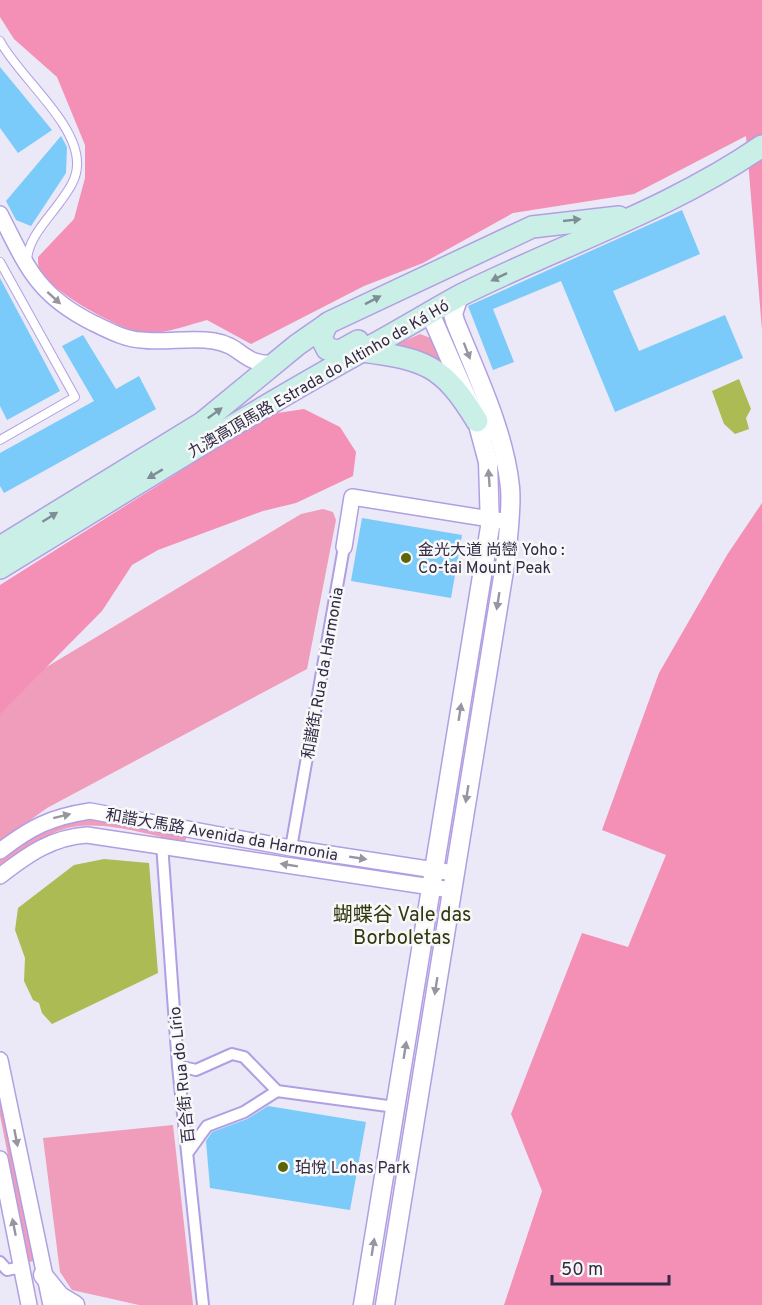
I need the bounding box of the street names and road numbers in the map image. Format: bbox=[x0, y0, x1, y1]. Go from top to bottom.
street label: 九澳高頂馬路 Estrada do Altinho de Ká Hó bbox=[185, 296, 453, 463]
street label: 和諧街 Rua da Harmonia bbox=[299, 586, 349, 761]
street label: 和諧大馬路 Avenida da Harmonia bbox=[104, 806, 339, 866]
street label: 百合街 Rua do Lírio bbox=[166, 1005, 200, 1144]

